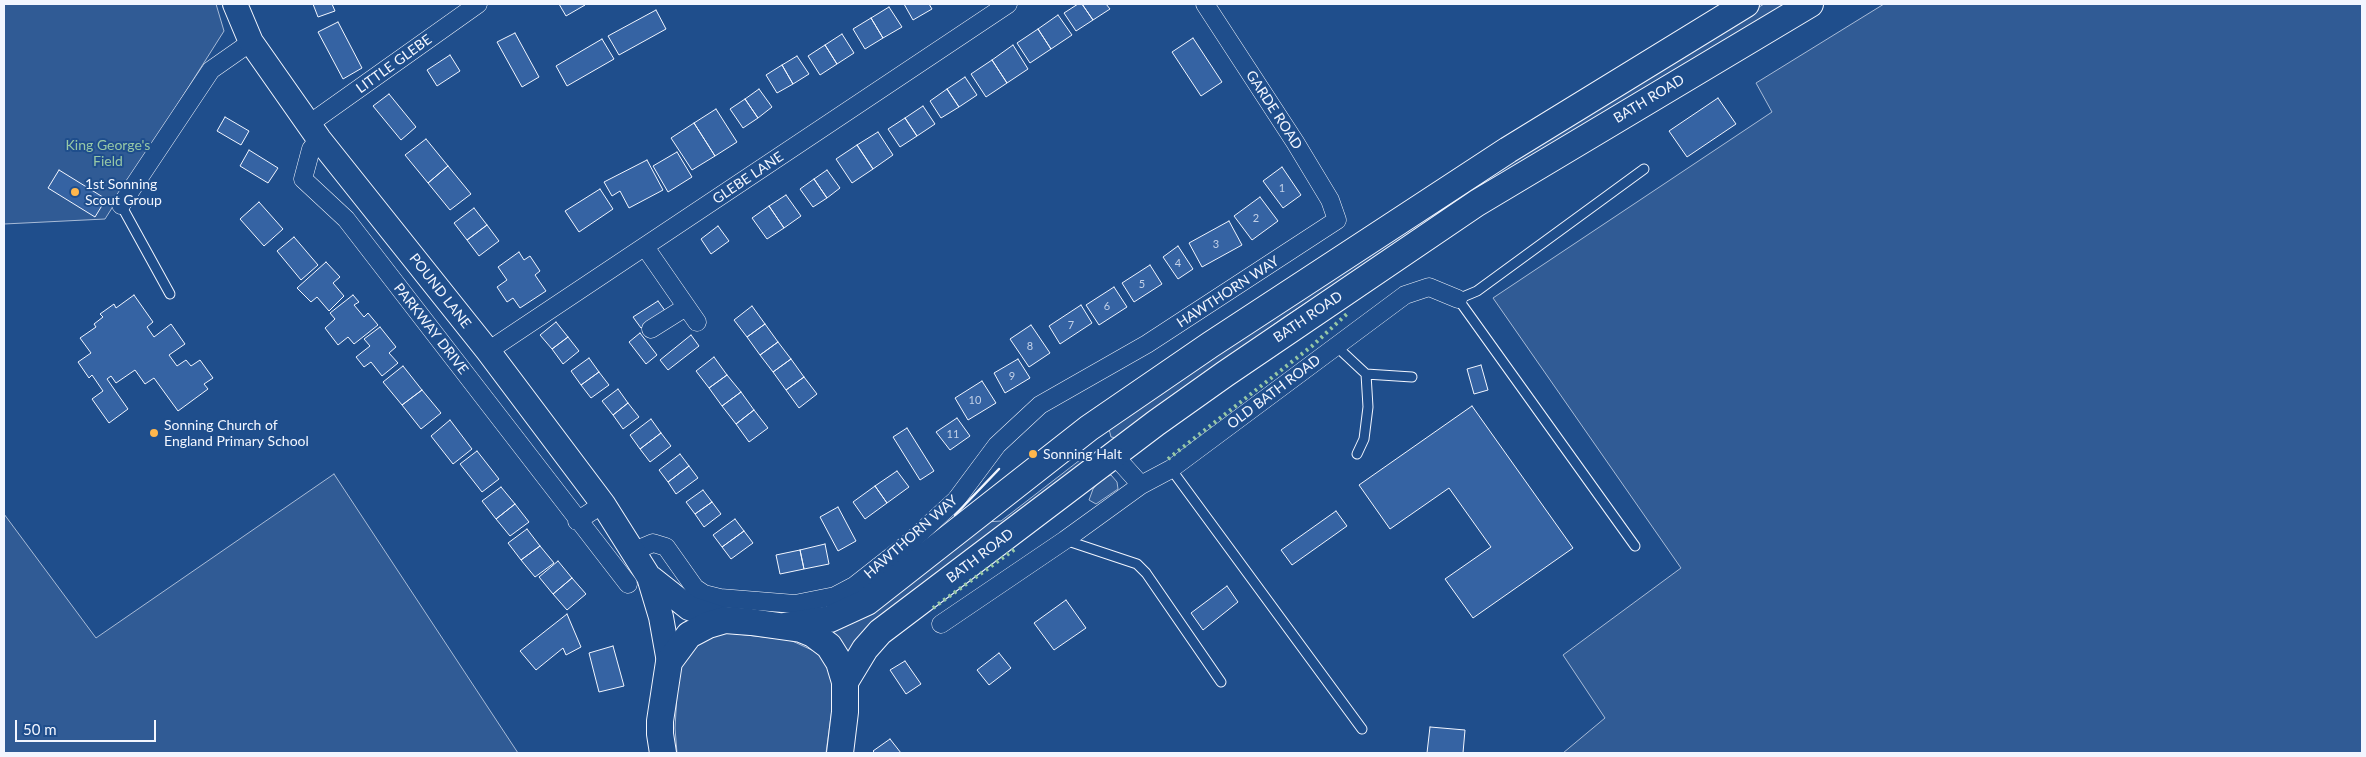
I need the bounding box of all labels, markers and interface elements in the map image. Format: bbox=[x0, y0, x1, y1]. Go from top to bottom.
street label: LITTLE GLEBE bbox=[353, 31, 435, 97]
street label: GARDE ROAD bbox=[1242, 67, 1306, 153]
street label: BATH ROAD bbox=[1611, 71, 1687, 127]
park label: King George's Field bbox=[66, 137, 150, 170]
street label: GLEBE LANE bbox=[709, 148, 787, 208]
place label: 1st Sonning Scout Group bbox=[85, 176, 162, 208]
house number: 1 bbox=[1279, 181, 1285, 195]
marker: 1st Sonning Scout Group bbox=[69, 186, 81, 198]
house number: 2 bbox=[1253, 211, 1259, 225]
house number: 3 bbox=[1213, 237, 1219, 251]
street label: POUND LANE bbox=[406, 250, 474, 332]
street label: HAWTHORN WAY bbox=[1174, 253, 1282, 331]
house number: 4 bbox=[1175, 256, 1181, 270]
house number: 5 bbox=[1139, 277, 1145, 291]
street label: PARKWAY DRIVE bbox=[390, 280, 472, 378]
street label: BATH ROAD bbox=[1270, 288, 1346, 346]
house number: 6 bbox=[1104, 299, 1110, 313]
house number: 7 bbox=[1068, 318, 1074, 332]
house number: 8 bbox=[1027, 339, 1033, 353]
street label: OLD BATH ROAD bbox=[1224, 351, 1324, 433]
house number: 9 bbox=[1009, 369, 1015, 383]
house number: 10 bbox=[969, 393, 981, 407]
place label: Sonning Church of England Primary School bbox=[164, 417, 309, 450]
marker: Sonning Church of England Primary School bbox=[148, 427, 160, 439]
house number: 11 bbox=[947, 427, 959, 441]
place label: Sonning Halt bbox=[1043, 446, 1122, 462]
marker: Sonning Halt bbox=[1027, 448, 1039, 460]
street label: HAWTHORN WAY bbox=[861, 492, 961, 582]
street label: BATH ROAD bbox=[943, 525, 1017, 587]
scale bar bbox=[18, 710, 159, 742]
text: 50 m bbox=[23, 720, 57, 738]

